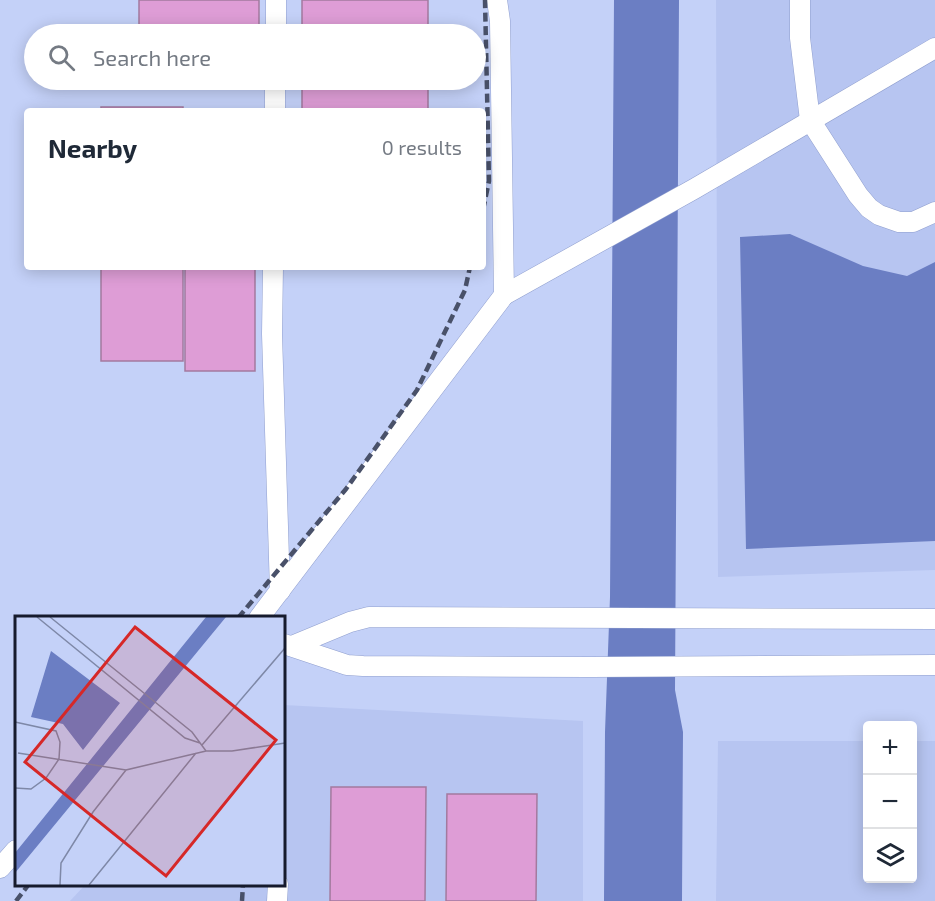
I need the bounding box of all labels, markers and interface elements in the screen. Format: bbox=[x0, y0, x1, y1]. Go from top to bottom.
search box bbox=[24, 24, 486, 90]
icon: search bbox=[45, 41, 78, 74]
text: Search here bbox=[93, 44, 211, 70]
text: Nearby bbox=[48, 132, 137, 163]
text: 0 results bbox=[382, 135, 462, 159]
inset map bbox=[15, 616, 285, 886]
map controls bbox=[863, 721, 917, 883]
button: + bbox=[863, 721, 917, 775]
button: − bbox=[863, 775, 917, 829]
button: layers bbox=[863, 829, 917, 883]

